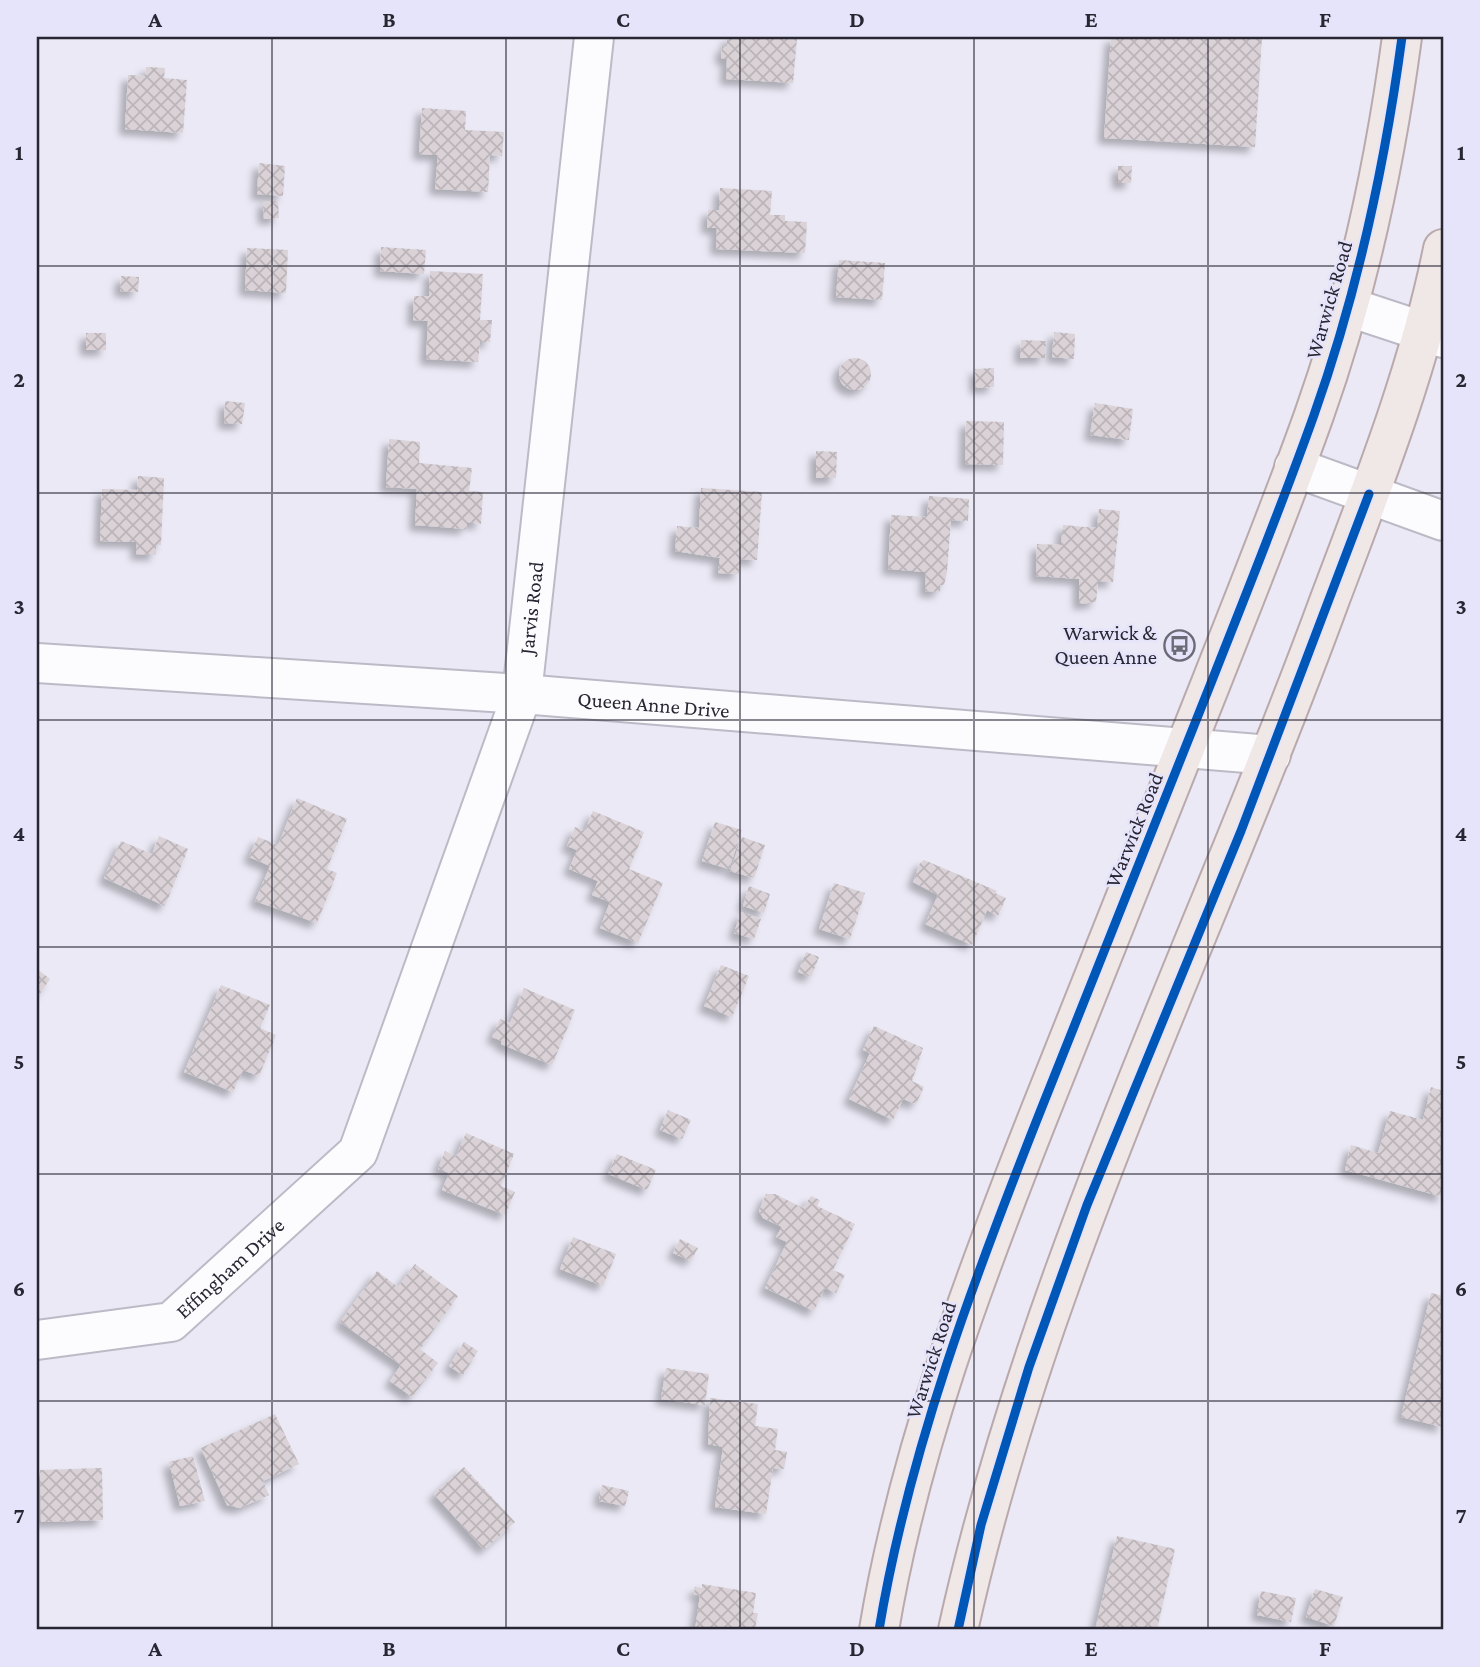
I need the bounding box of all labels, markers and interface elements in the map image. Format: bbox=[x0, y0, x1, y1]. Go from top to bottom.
text: A bbox=[147, 6, 162, 32]
text: B bbox=[382, 6, 396, 32]
text: C bbox=[616, 6, 630, 32]
text: D bbox=[849, 6, 865, 32]
text: E bbox=[1084, 6, 1098, 32]
text: F bbox=[1319, 6, 1331, 32]
text: 1 bbox=[15, 139, 24, 165]
text: 1 bbox=[1457, 139, 1466, 165]
street label: Warwick Road bbox=[1301, 238, 1357, 362]
text: 2 bbox=[13, 366, 25, 392]
text: 2 bbox=[1455, 366, 1467, 392]
street label: Jarvis Road bbox=[514, 560, 548, 658]
text: 3 bbox=[13, 593, 25, 619]
text: 3 bbox=[1455, 593, 1467, 619]
place label: Warwick & Queen Anne bbox=[1054, 621, 1157, 669]
bus stop icon: Warwick & Queen Anne bbox=[1163, 628, 1197, 662]
street label: Queen Anne Drive bbox=[577, 687, 730, 723]
street label: Warwick Road bbox=[1100, 769, 1168, 891]
text: 4 bbox=[13, 820, 25, 846]
text: 4 bbox=[1455, 820, 1467, 846]
text: 5 bbox=[13, 1048, 25, 1074]
text: 5 bbox=[1455, 1048, 1467, 1074]
street label: Effingham Drive bbox=[171, 1213, 289, 1324]
text: 6 bbox=[13, 1275, 25, 1301]
text: 6 bbox=[1455, 1275, 1467, 1301]
street label: Warwick Road bbox=[901, 1298, 961, 1422]
text: 7 bbox=[13, 1502, 25, 1528]
text: 7 bbox=[1455, 1502, 1467, 1528]
text: A bbox=[147, 1635, 162, 1661]
text: B bbox=[382, 1635, 396, 1661]
text: C bbox=[616, 1635, 630, 1661]
text: D bbox=[849, 1635, 865, 1661]
text: E bbox=[1084, 1635, 1098, 1661]
text: F bbox=[1319, 1635, 1331, 1661]

